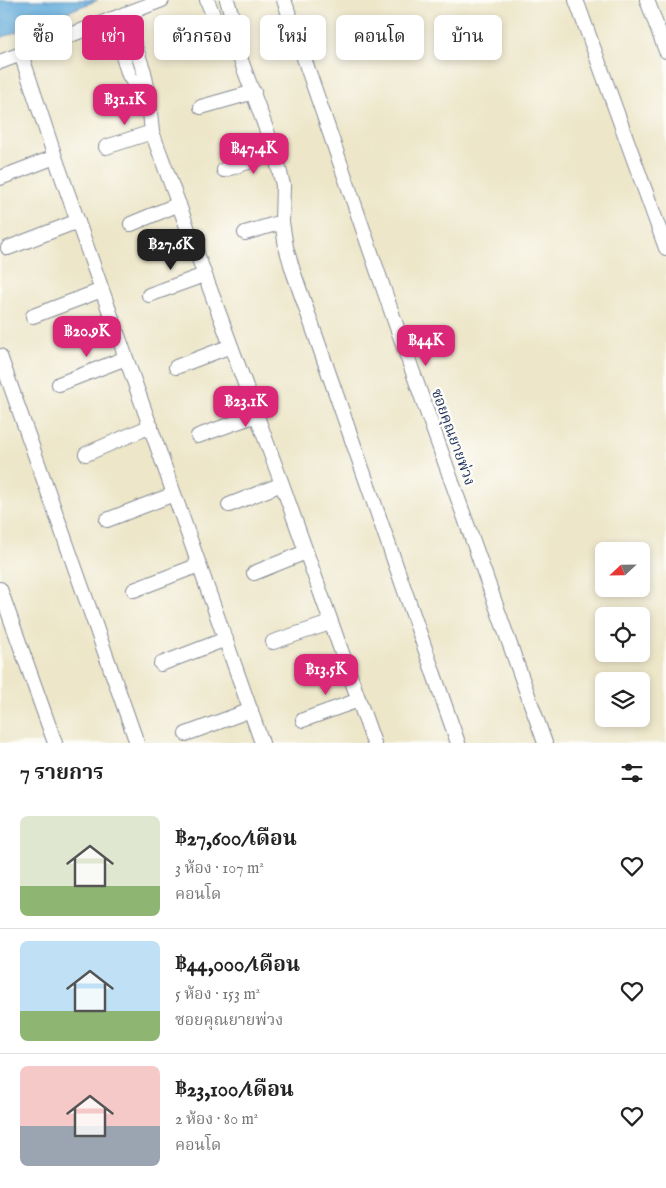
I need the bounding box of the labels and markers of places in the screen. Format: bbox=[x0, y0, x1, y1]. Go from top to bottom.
pin: ฿31.1K bbox=[84, 84, 166, 126]
pin: ฿47.4K bbox=[213, 132, 295, 175]
pin: ฿27.6K bbox=[130, 228, 212, 271]
pin: ฿20.9K bbox=[46, 316, 128, 358]
pin: ฿44K bbox=[396, 324, 456, 367]
pin: ฿23.1K bbox=[205, 386, 287, 428]
pin: ฿13.5K bbox=[285, 654, 367, 696]

